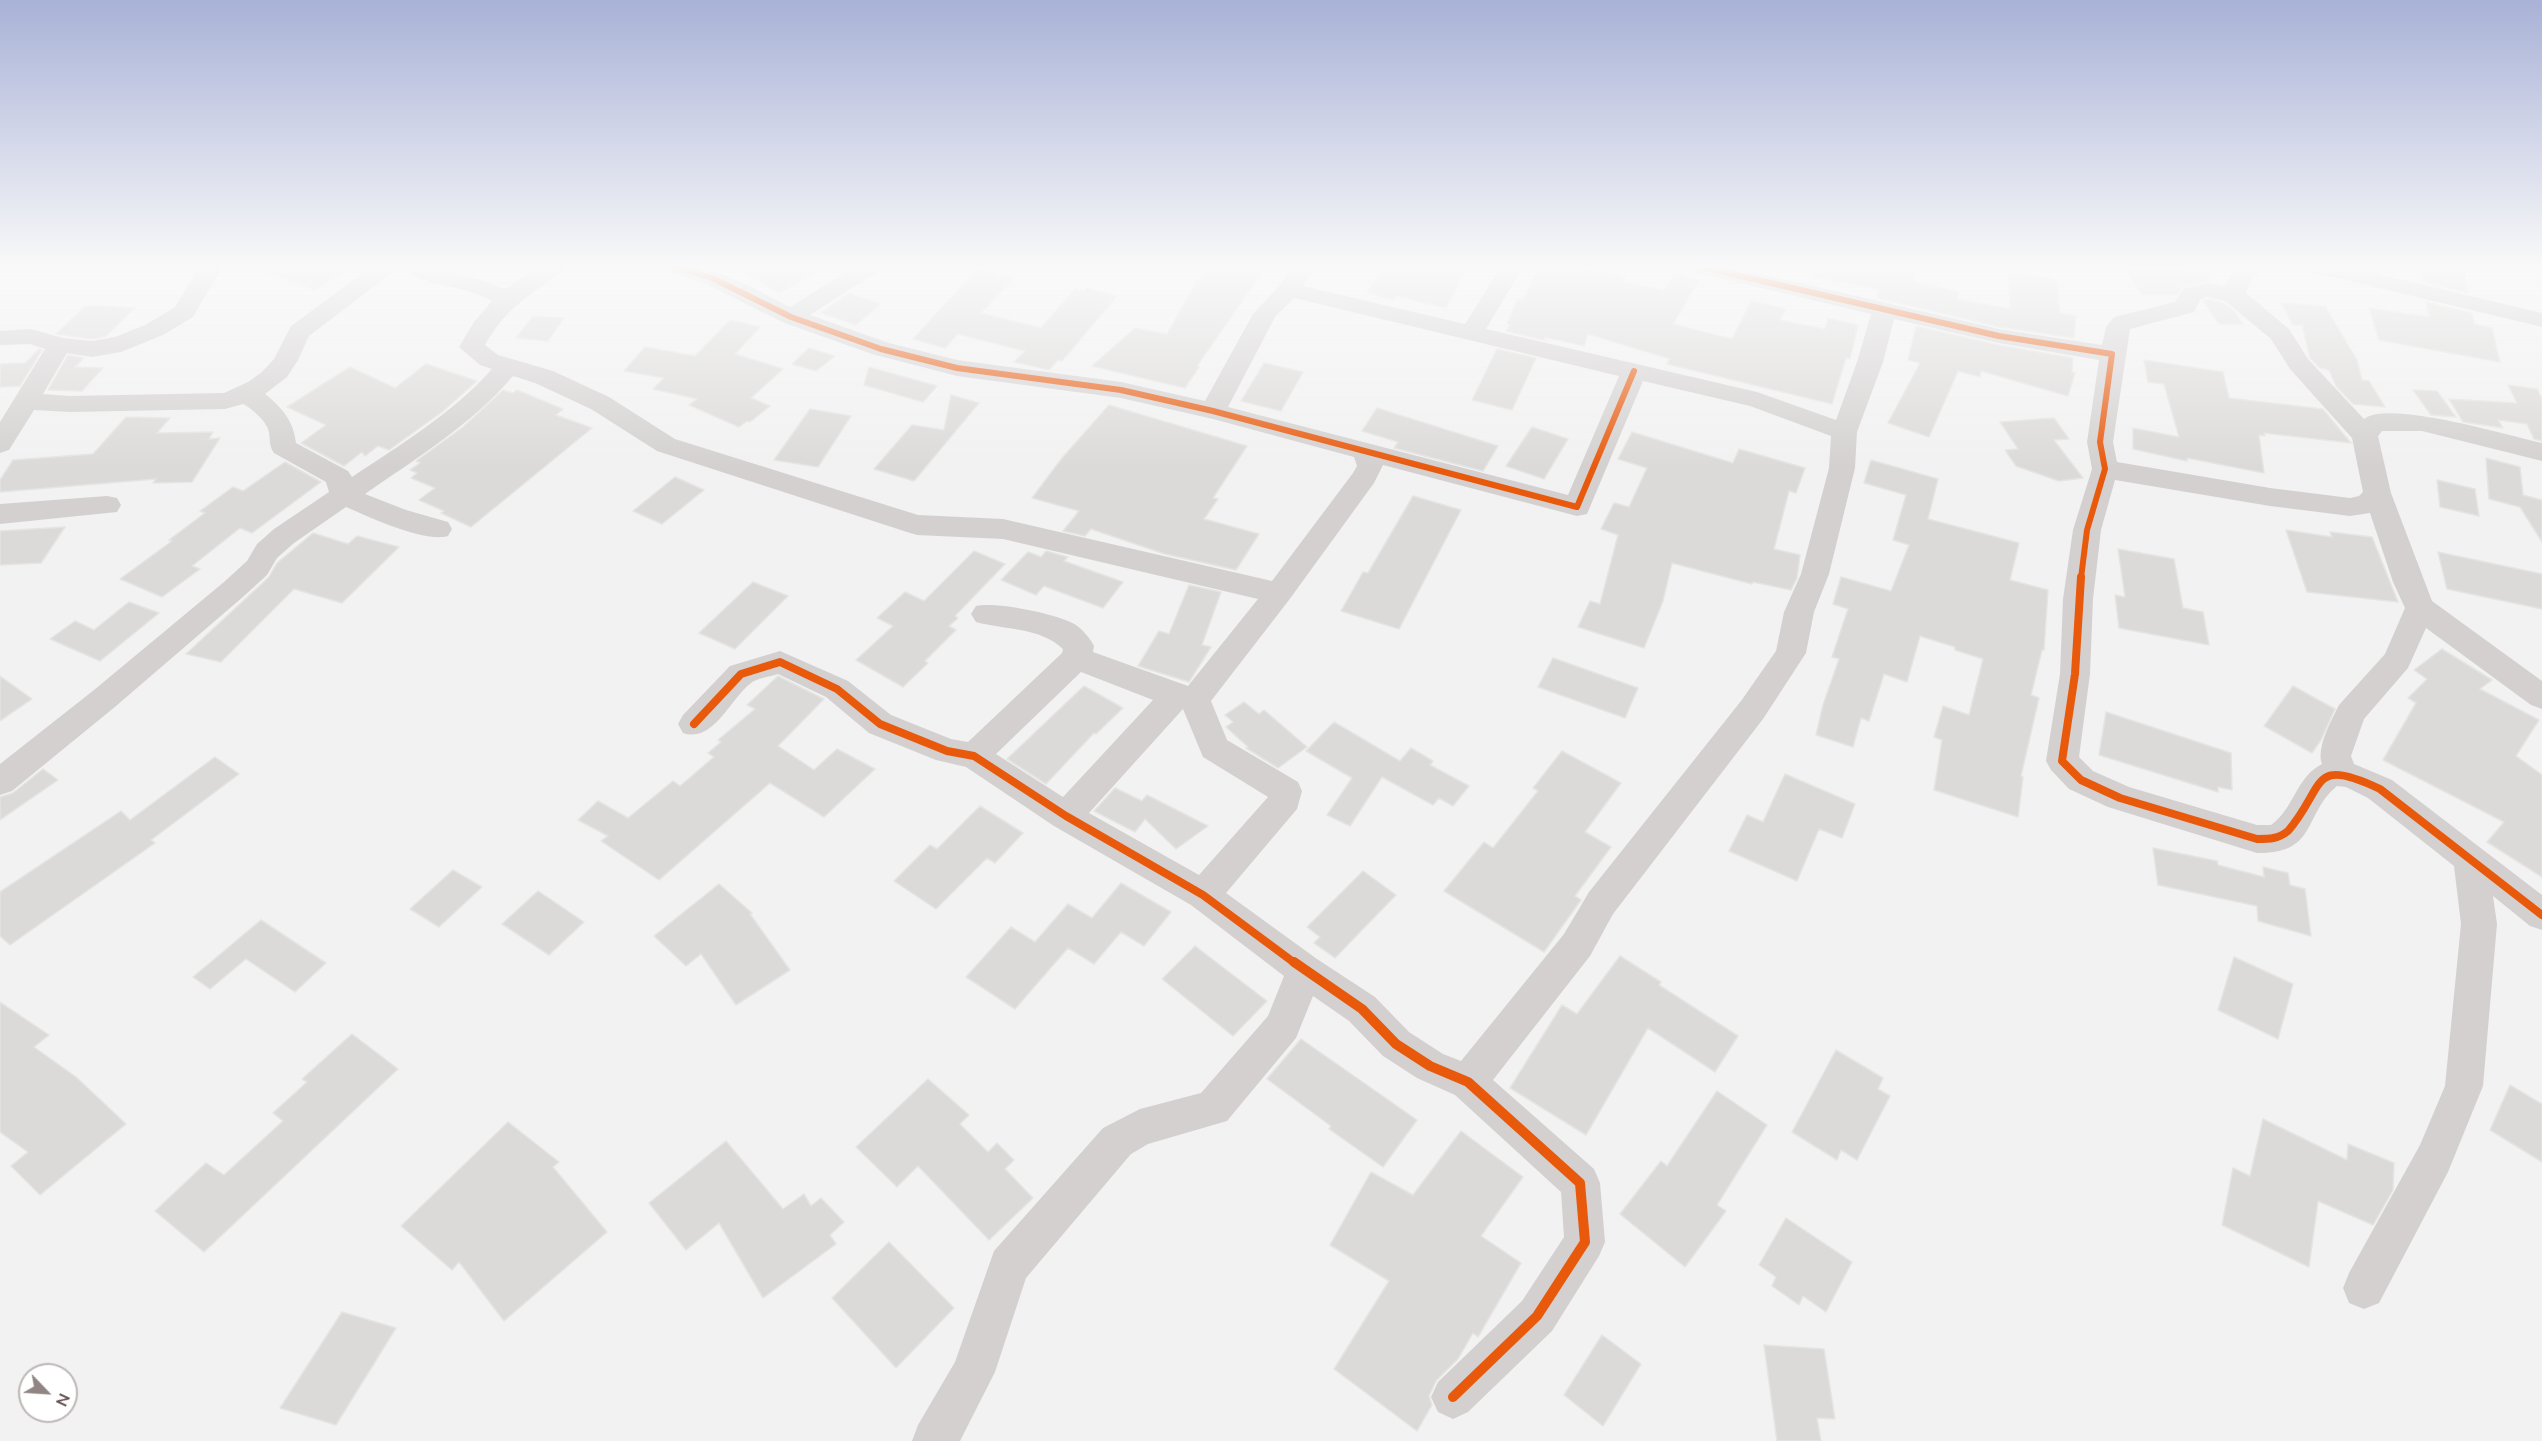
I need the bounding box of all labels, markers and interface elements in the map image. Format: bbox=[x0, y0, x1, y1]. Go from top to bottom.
north arrow bbox=[18, 1363, 78, 1423]
text: N bbox=[50, 1390, 75, 1410]

